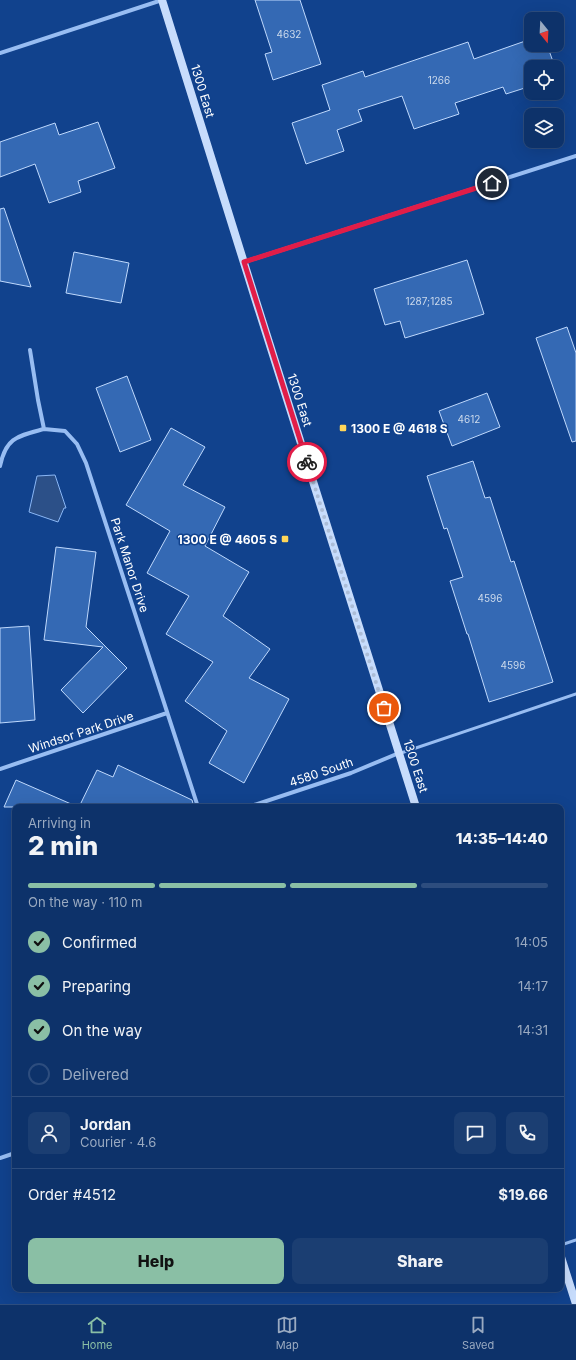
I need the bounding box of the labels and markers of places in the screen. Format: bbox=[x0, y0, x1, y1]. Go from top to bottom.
pin bbox=[475, 166, 509, 200]
place label: 1300 E @ 4618 S bbox=[351, 421, 448, 436]
marker: 1300 E @ 4618 S bbox=[338, 423, 348, 433]
place label: 1300 E @ 4605 S bbox=[178, 532, 277, 547]
marker: 1300 E @ 4605 S bbox=[280, 534, 290, 544]
pin bbox=[367, 691, 401, 725]

